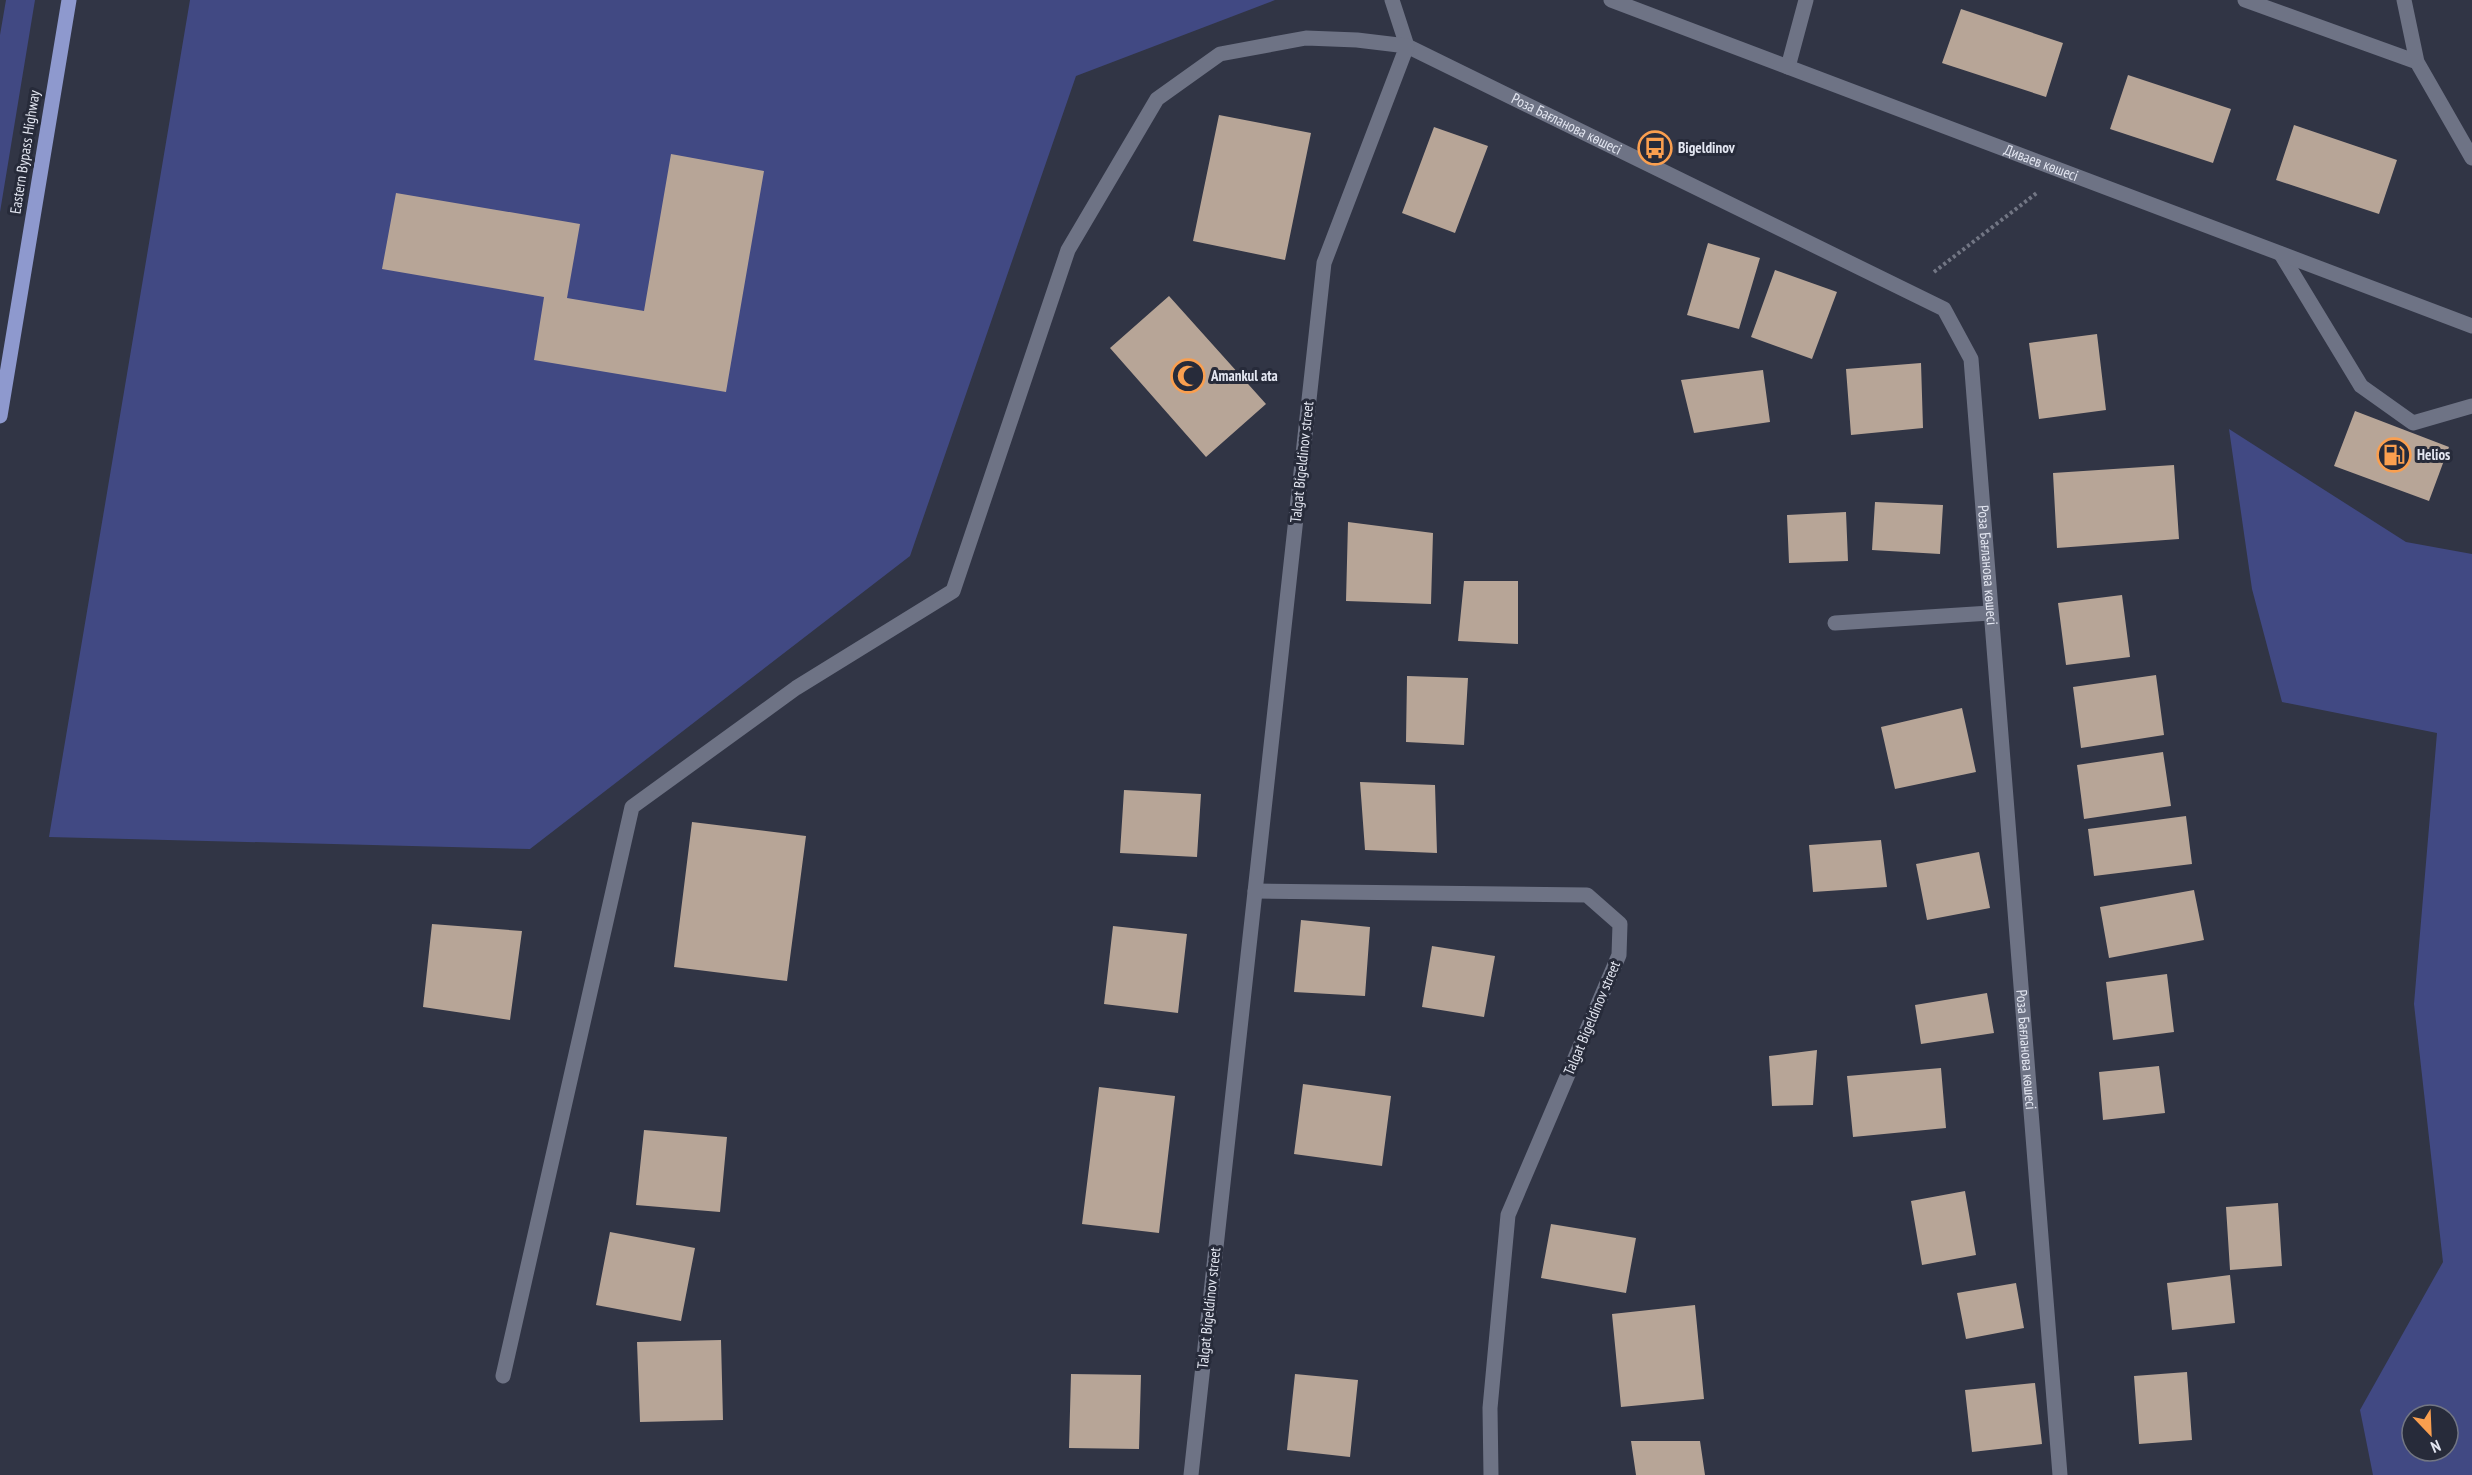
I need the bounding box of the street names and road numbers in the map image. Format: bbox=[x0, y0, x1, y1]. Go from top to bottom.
street label: Eastern Bypass Highway bbox=[5, 88, 44, 215]
street label: Роза Бағланова көшесі bbox=[1508, 89, 1625, 159]
street label: Диваев көшесі bbox=[2002, 140, 2081, 185]
street label: Talgat Bigeldinov street bbox=[1286, 400, 1317, 524]
street label: Роза Бағланова көшесі bbox=[1974, 504, 2002, 626]
street label: Talgat Bigeldinov street bbox=[1559, 958, 1624, 1078]
street label: Роза Бағланова көшесі bbox=[2012, 989, 2041, 1110]
street label: Talgat Bigeldinov street bbox=[1193, 1246, 1224, 1370]

